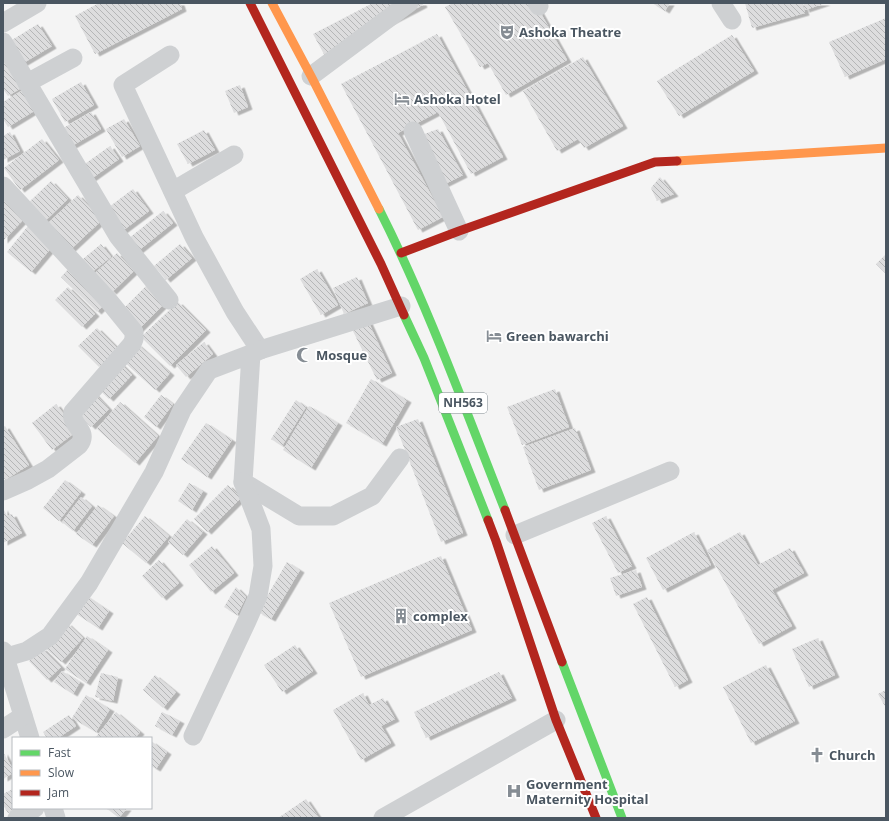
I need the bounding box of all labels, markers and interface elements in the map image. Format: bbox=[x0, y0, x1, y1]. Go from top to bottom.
theatre icon: Ashoka Theatre bbox=[498, 23, 516, 41]
place label: Ashoka Theatre bbox=[519, 23, 621, 41]
hotel icon: Ashoka Hotel bbox=[393, 90, 411, 108]
place label: Ashoka Hotel bbox=[414, 90, 501, 108]
hotel icon: Green bawarchi bbox=[485, 327, 503, 345]
place label: Green bawarchi bbox=[506, 327, 609, 345]
mosque icon: Mosque bbox=[295, 346, 313, 364]
place label: Mosque bbox=[316, 346, 368, 364]
road number: NH563 bbox=[439, 393, 487, 413]
building icon: complex bbox=[392, 607, 410, 625]
place label: complex bbox=[413, 607, 468, 625]
legend bbox=[12, 737, 152, 809]
text: Fast bbox=[48, 744, 71, 761]
church icon: Church bbox=[808, 746, 826, 764]
place label: Church bbox=[829, 746, 876, 764]
text: Slow bbox=[48, 764, 75, 781]
place label: Government Maternity Hospital bbox=[526, 775, 648, 808]
hospital icon: Government Maternity Hospital bbox=[505, 782, 523, 800]
text: Jam bbox=[47, 784, 69, 801]

